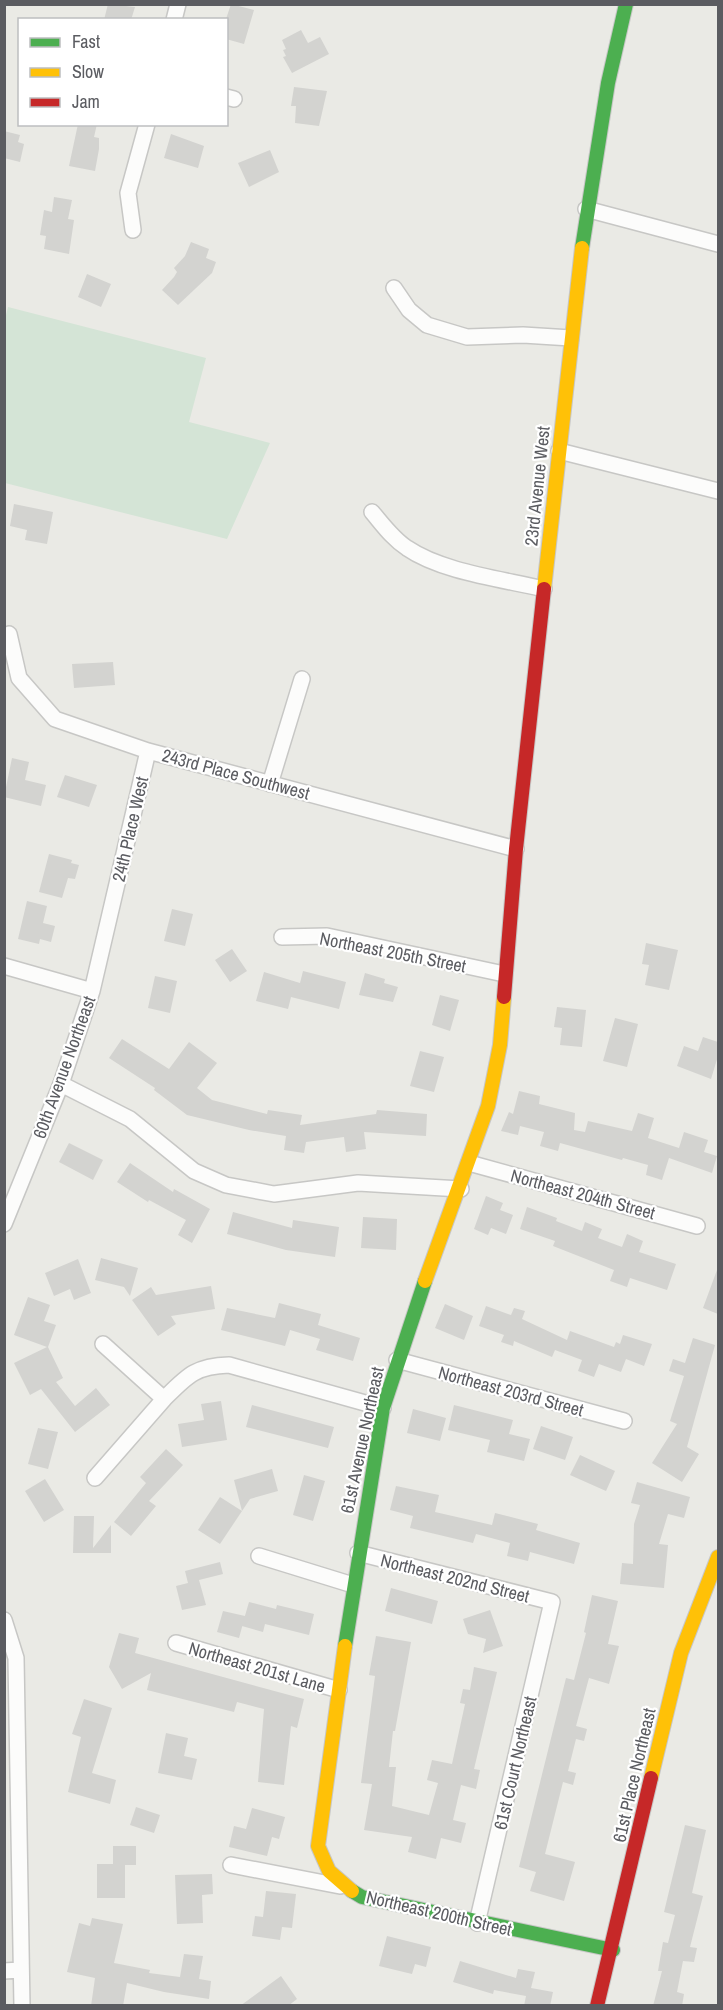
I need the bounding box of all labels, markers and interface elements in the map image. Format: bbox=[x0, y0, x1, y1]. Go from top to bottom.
legend bbox=[18, 18, 228, 126]
text: Fast bbox=[72, 29, 100, 54]
text: Slow bbox=[72, 59, 104, 84]
text: Jam bbox=[72, 89, 100, 114]
street label: 23rd Avenue West bbox=[518, 425, 556, 547]
street label: 243rd Place Southwest bbox=[159, 742, 313, 806]
street label: 24th Place West bbox=[106, 774, 154, 884]
street label: Northeast 205th Street bbox=[318, 926, 468, 978]
street label: 60th Avenue Northeast bbox=[27, 992, 101, 1142]
street label: Northeast 204th Street bbox=[508, 1163, 658, 1225]
street label: Northeast 203rd Street bbox=[436, 1360, 586, 1422]
street label: 61st Avenue Northeast bbox=[334, 1364, 390, 1516]
street label: Northeast 202nd Street bbox=[378, 1547, 532, 1609]
street label: Northeast 201st Lane bbox=[186, 1636, 328, 1698]
street label: 61st Court Northeast bbox=[488, 1694, 542, 1832]
street label: 61st Place Northeast bbox=[606, 1705, 662, 1845]
street label: Northeast 200th Street bbox=[364, 1884, 514, 1942]

